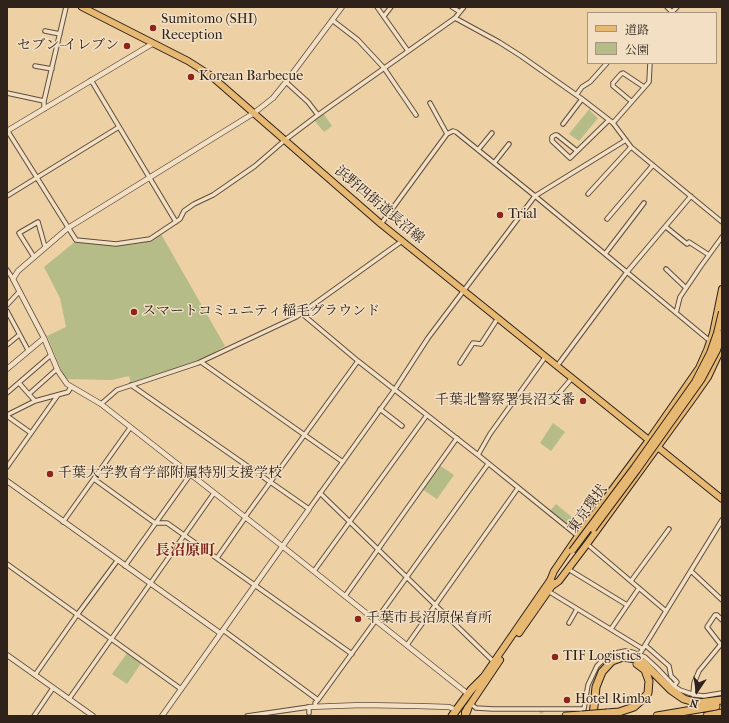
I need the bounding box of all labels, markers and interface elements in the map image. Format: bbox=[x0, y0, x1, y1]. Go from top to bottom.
place label: Sumitomo (SHI) Reception bbox=[161, 12, 257, 44]
legend bbox=[587, 12, 717, 64]
marker: Sumitomo (SHI) Reception bbox=[148, 23, 158, 33]
text: 道路 bbox=[625, 23, 649, 37]
place label: セブン-イレブン bbox=[17, 38, 119, 54]
marker: セブン-イレブン bbox=[122, 41, 132, 51]
text: 公園 bbox=[625, 43, 649, 57]
place label: Korean Barbecue bbox=[199, 69, 303, 85]
marker: Korean Barbecue bbox=[186, 72, 196, 82]
street label: 浜野四街道長沼線 bbox=[331, 163, 427, 247]
place label: Trial bbox=[508, 207, 537, 223]
marker: Trial bbox=[495, 210, 505, 220]
place label: スマートコミュニティ稲毛グラウンド bbox=[142, 304, 380, 320]
marker: スマートコミュニティ稲毛グラウンド bbox=[129, 307, 139, 317]
place label: 千葉北警察署長沼交番 bbox=[435, 393, 575, 409]
marker: 千葉北警察署長沼交番 bbox=[578, 396, 588, 406]
place label: 千葉大学教育学部附属特別支援学校 bbox=[58, 466, 282, 482]
marker: 千葉大学教育学部附属特別支援学校 bbox=[45, 469, 55, 479]
street label: 東京環状 bbox=[565, 481, 611, 537]
district label: 長沼原町 bbox=[155, 542, 215, 560]
place label: 千葉市長沼原保育所 bbox=[366, 611, 492, 627]
marker: 千葉市長沼原保育所 bbox=[353, 614, 363, 624]
place label: TIF Logistics bbox=[563, 649, 641, 665]
marker: TIF Logistics bbox=[550, 652, 560, 662]
north arrow bbox=[677, 671, 717, 711]
place label: Hotel Rimba bbox=[575, 692, 651, 708]
marker: Hotel Rimba bbox=[562, 695, 572, 705]
text: N bbox=[689, 696, 700, 710]

